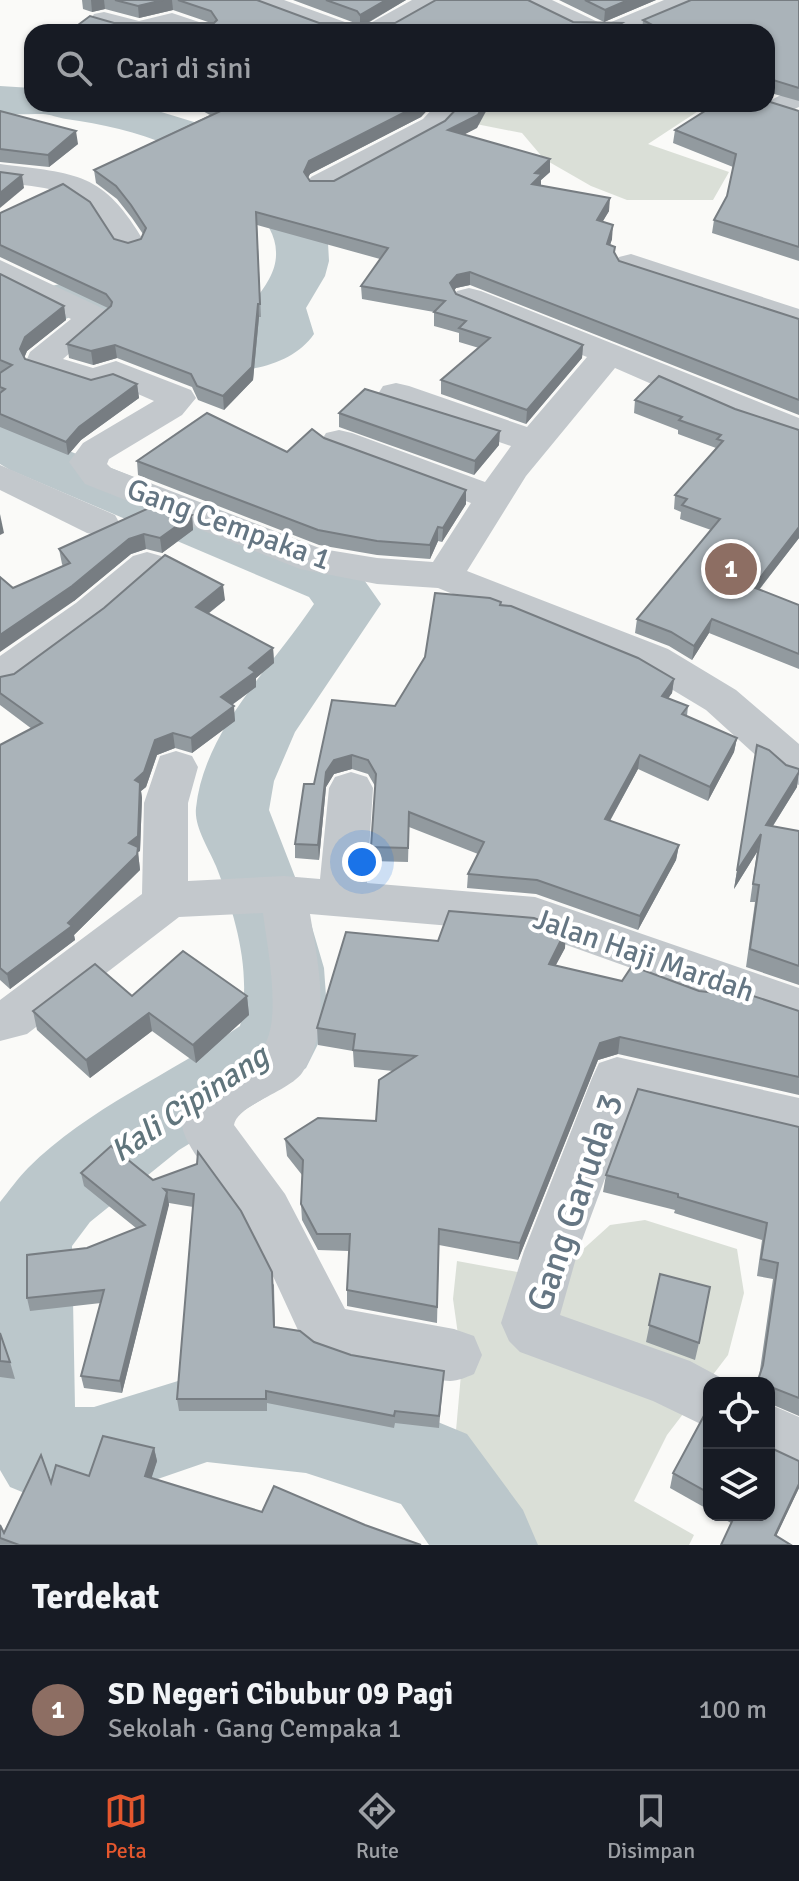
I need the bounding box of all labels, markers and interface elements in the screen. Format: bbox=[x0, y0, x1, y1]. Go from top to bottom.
search box bbox=[24, 24, 775, 112]
icon: search bbox=[52, 46, 96, 90]
text: Cari di sini bbox=[116, 50, 252, 87]
street label: Gang Cempaka 1 bbox=[122, 470, 336, 579]
pin: 1 bbox=[705, 539, 757, 599]
your location bbox=[342, 842, 382, 882]
street label: Jalan Haji Mardah bbox=[529, 900, 759, 1011]
water label: Kali Cipinang bbox=[103, 1035, 277, 1170]
street label: Gang Garuda 3 bbox=[517, 1088, 634, 1317]
map controls bbox=[703, 1377, 775, 1521]
button: locate bbox=[703, 1377, 775, 1449]
button: layers bbox=[703, 1449, 775, 1521]
text: Terdekat bbox=[32, 1576, 159, 1618]
text: SD Negeri Cibubur 09 Pagi bbox=[108, 1676, 453, 1713]
text: 1 bbox=[51, 1694, 65, 1726]
text: 100 m bbox=[698, 1694, 767, 1726]
text: Sekolah · Gang Cempaka 1 bbox=[108, 1713, 402, 1745]
tab: Peta bbox=[104, 1789, 148, 1864]
tab: Rute bbox=[355, 1789, 399, 1864]
tab: Disimpan bbox=[607, 1789, 695, 1864]

